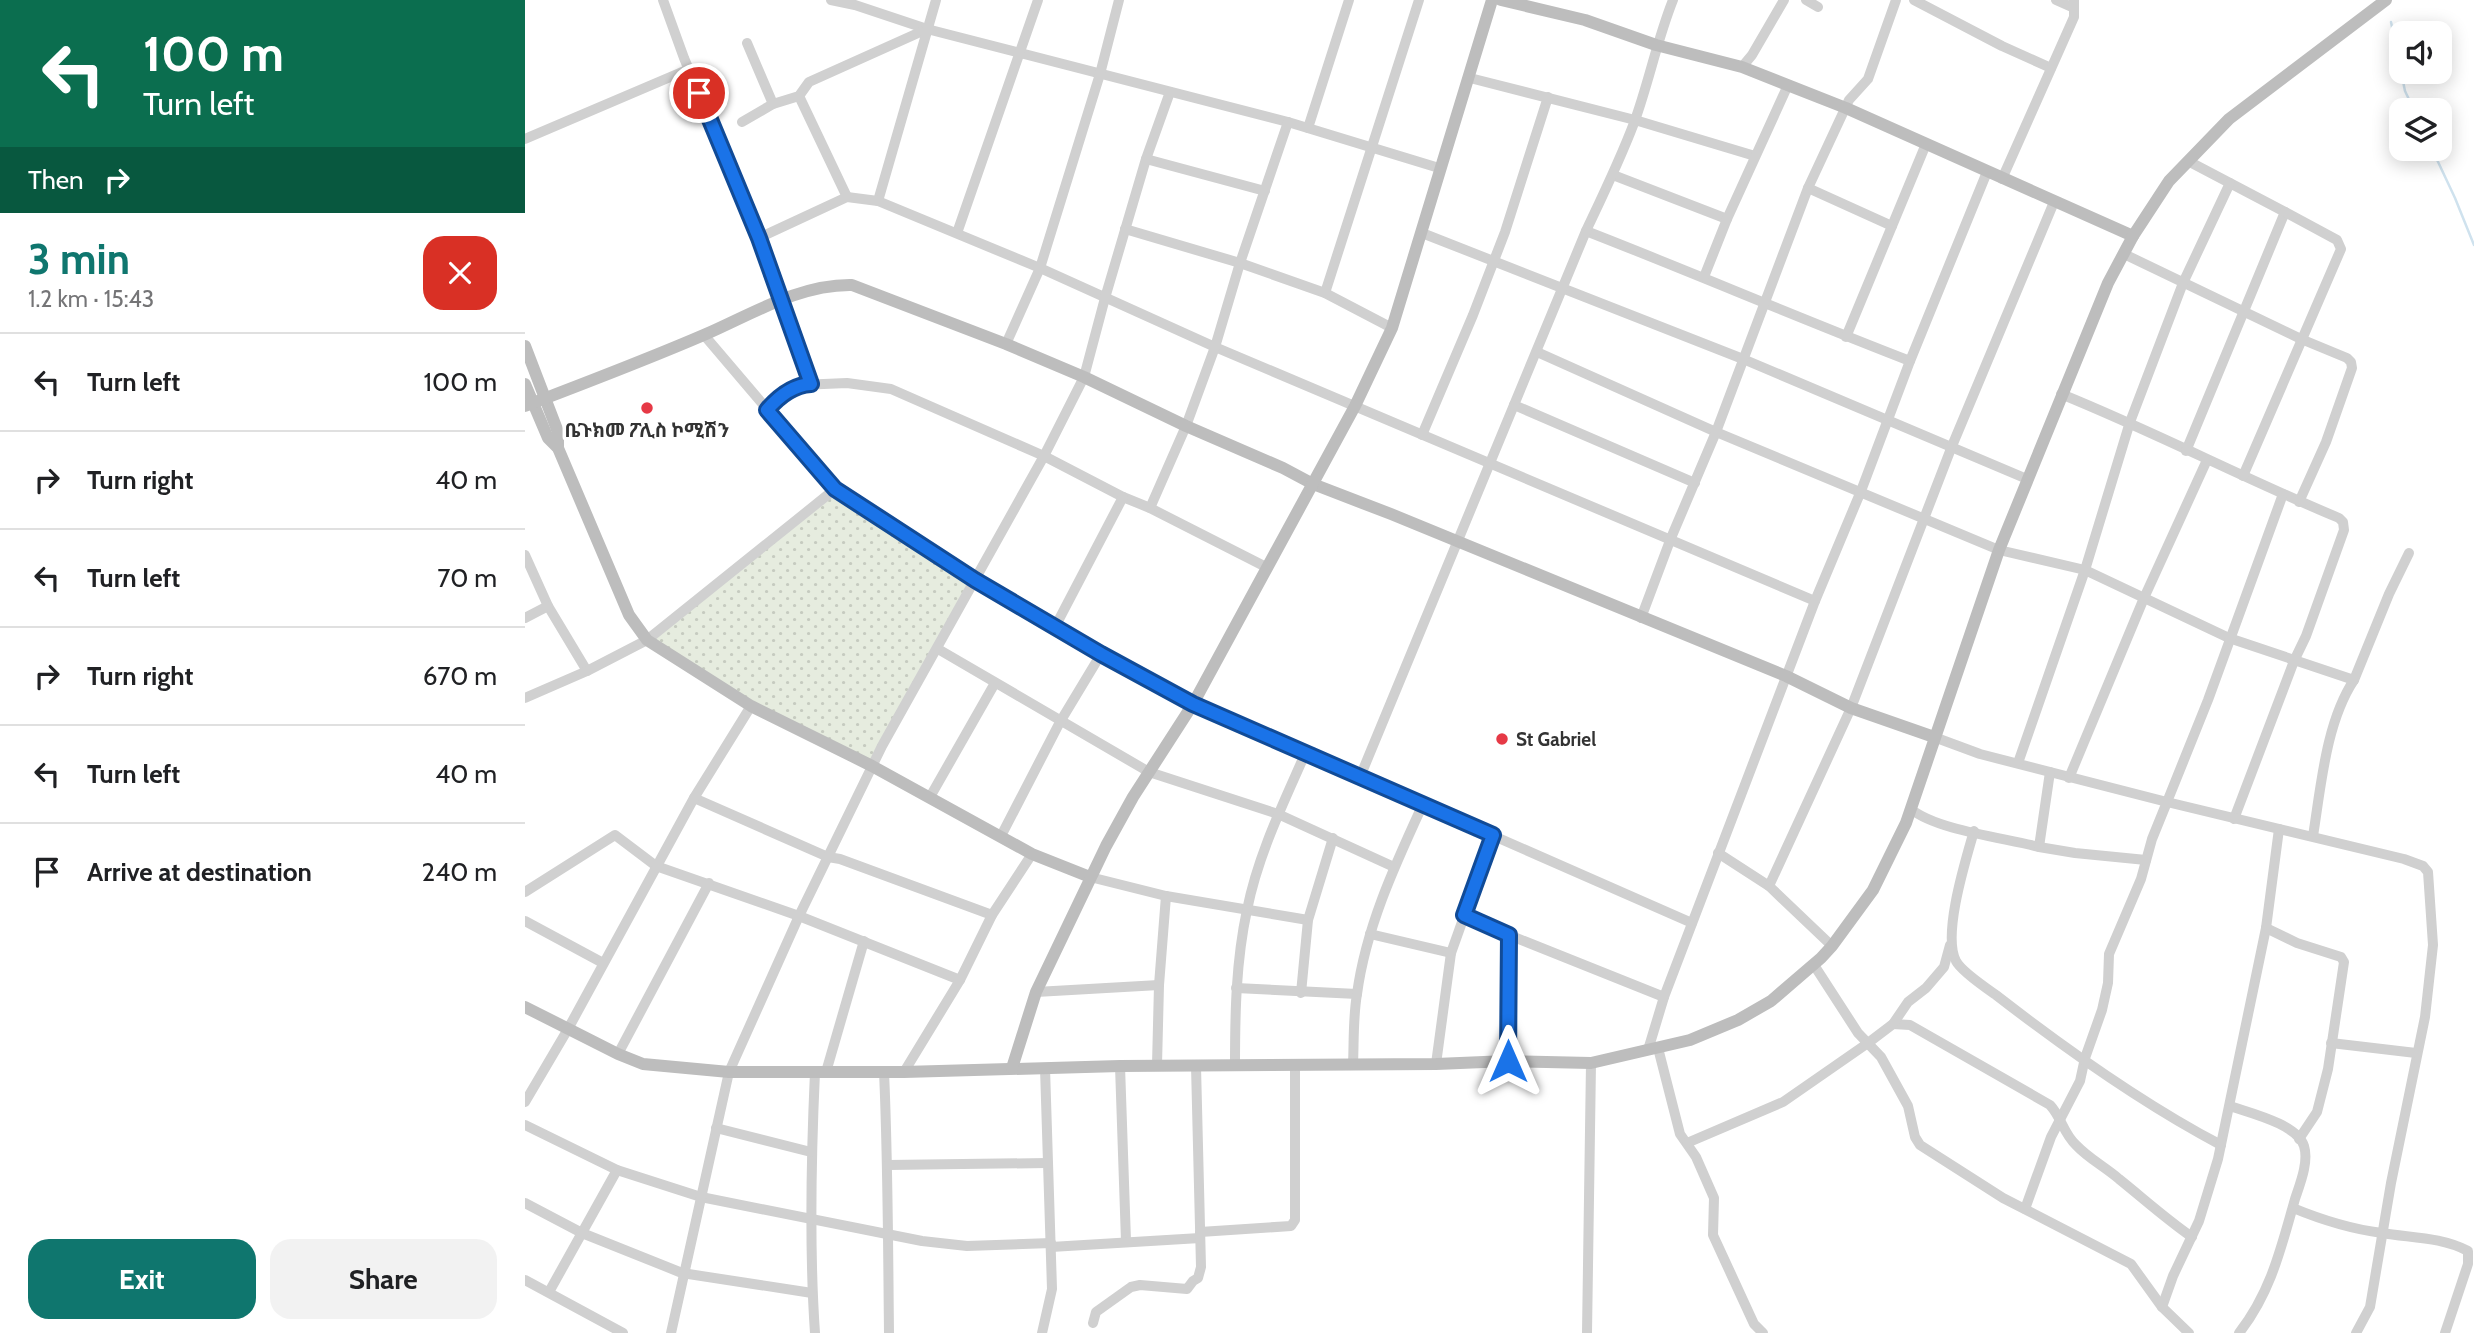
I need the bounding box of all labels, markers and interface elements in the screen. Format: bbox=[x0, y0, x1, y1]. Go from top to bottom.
map controls bbox=[2389, 21, 2452, 161]
button: sound bbox=[2389, 21, 2452, 84]
text: 100 m bbox=[143, 24, 284, 83]
icon: left bbox=[28, 28, 119, 119]
pin bbox=[669, 63, 729, 123]
icon: arrive bbox=[680, 74, 718, 112]
text: Turn left bbox=[143, 84, 254, 123]
button: layers bbox=[2389, 98, 2452, 161]
icon: right bbox=[98, 161, 136, 199]
text: Then bbox=[28, 164, 84, 196]
text: 3 min bbox=[28, 233, 130, 285]
button: close bbox=[423, 236, 497, 310]
text: 1.2 km · 15:43 bbox=[28, 285, 154, 313]
icon: left bbox=[28, 363, 66, 401]
text: Turn left bbox=[87, 366, 180, 398]
text: 100 m bbox=[424, 366, 497, 398]
marker: ቤጉክመ ፖሊስ ኮሚሽን bbox=[639, 400, 655, 416]
place label: ቤጉክመ ፖሊስ ኮሚሽን bbox=[565, 419, 729, 442]
icon: right bbox=[28, 461, 66, 499]
text: Turn right bbox=[87, 464, 193, 496]
text: 40 m bbox=[435, 464, 497, 496]
icon: left bbox=[28, 559, 66, 597]
text: Turn left bbox=[87, 562, 180, 594]
text: 70 m bbox=[437, 562, 497, 594]
icon: right bbox=[28, 657, 66, 695]
text: Turn right bbox=[87, 660, 193, 692]
text: 670 m bbox=[423, 660, 497, 692]
place label: St Gabriel bbox=[1516, 728, 1596, 751]
marker: St Gabriel bbox=[1494, 731, 1510, 747]
icon: left bbox=[28, 755, 66, 793]
text: Turn left bbox=[87, 758, 180, 790]
text: 40 m bbox=[435, 758, 497, 790]
icon: arrive bbox=[28, 853, 66, 891]
text: Arrive at destination bbox=[87, 856, 312, 888]
text: 240 m bbox=[422, 856, 497, 888]
position arrow bbox=[1471, 1024, 1545, 1098]
button: Exit bbox=[28, 1239, 256, 1319]
button: Share bbox=[270, 1239, 497, 1319]

